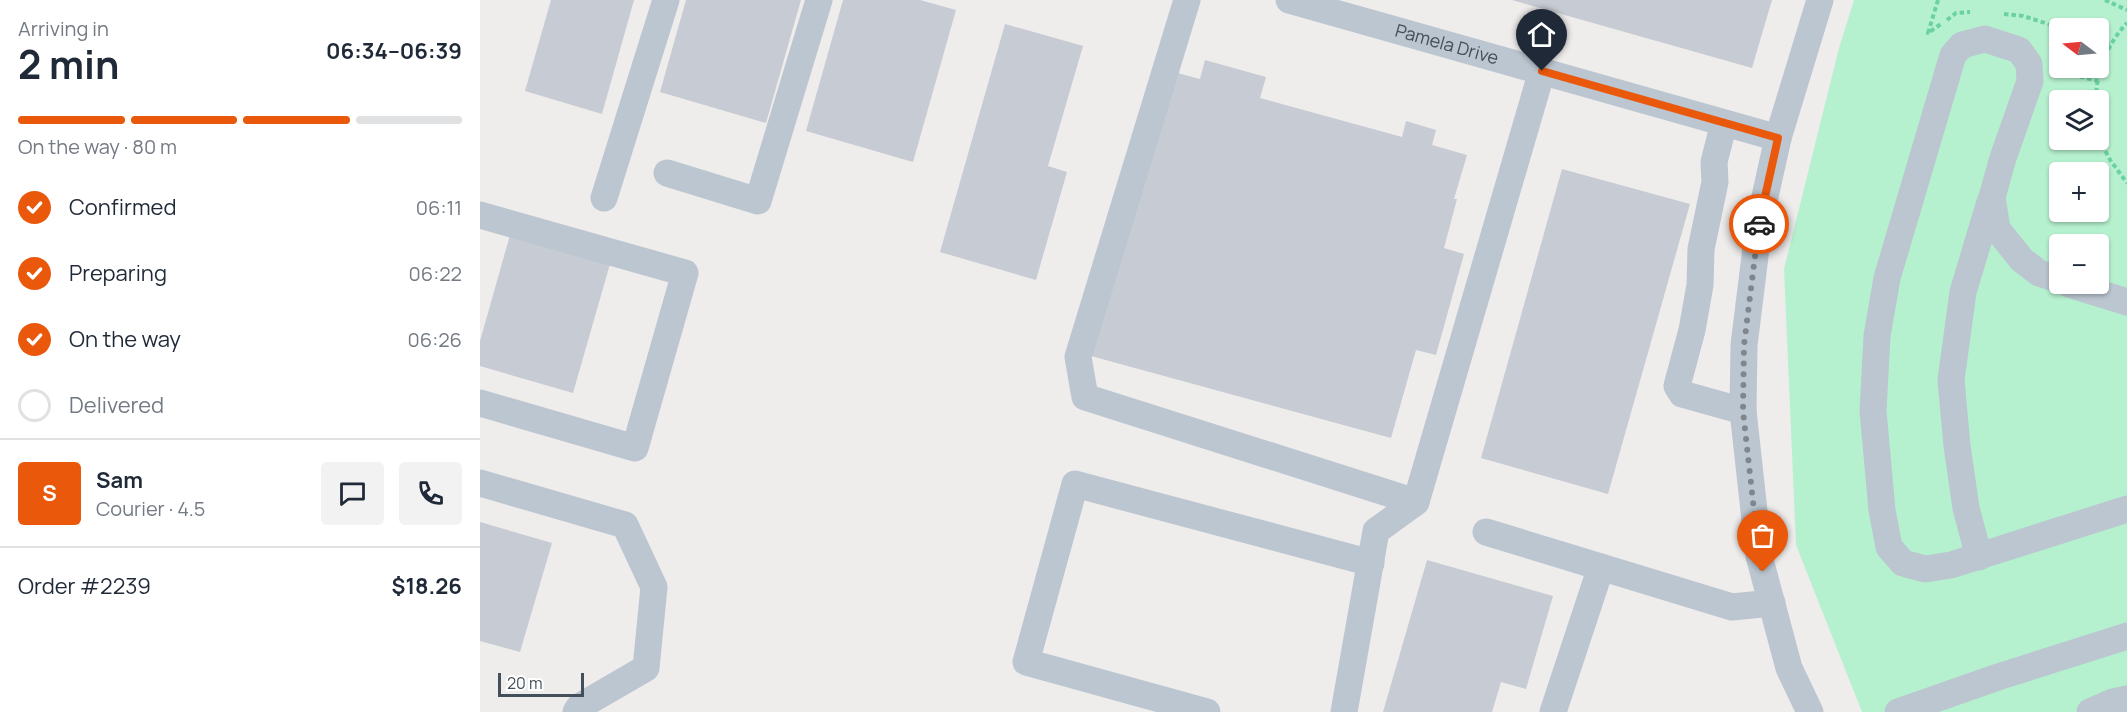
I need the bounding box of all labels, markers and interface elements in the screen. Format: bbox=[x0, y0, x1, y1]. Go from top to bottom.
pin bbox=[1516, 9, 1567, 71]
text: Arriving in bbox=[18, 15, 109, 42]
street label: Pamela Drive bbox=[1393, 18, 1501, 70]
icon: home bbox=[1525, 18, 1558, 51]
north arrow bbox=[2049, 18, 2109, 78]
map controls bbox=[2049, 18, 2109, 294]
text: 06:34–06:39 bbox=[326, 36, 462, 66]
text: 2 min bbox=[18, 37, 119, 91]
button: layers bbox=[2049, 90, 2109, 150]
text: On the way · 80 m bbox=[18, 133, 177, 160]
button: + bbox=[2049, 162, 2109, 222]
icon: check bbox=[18, 191, 51, 224]
text: Confirmed bbox=[69, 192, 177, 222]
text: 06:11 bbox=[416, 194, 462, 221]
courier bbox=[1729, 194, 1789, 254]
icon: car bbox=[1743, 208, 1776, 241]
button: − bbox=[2049, 234, 2109, 294]
icon: check bbox=[18, 257, 51, 290]
text: Preparing bbox=[69, 258, 167, 288]
text: 06:22 bbox=[409, 260, 462, 287]
icon: check bbox=[18, 323, 51, 356]
text: On the way bbox=[69, 324, 181, 354]
text: 06:26 bbox=[408, 326, 462, 353]
text: Delivered bbox=[69, 390, 164, 420]
button: chat bbox=[321, 462, 384, 525]
button: phone bbox=[399, 462, 462, 525]
text: Sam bbox=[96, 465, 143, 495]
text: S bbox=[42, 478, 57, 508]
text: Courier · 4.5 bbox=[96, 495, 205, 522]
pin bbox=[1737, 510, 1788, 572]
icon: bag bbox=[1746, 519, 1779, 552]
text: Order #2239 bbox=[18, 571, 151, 601]
text: $18.26 bbox=[392, 571, 462, 601]
scale bar bbox=[498, 670, 584, 698]
text: 20 m bbox=[507, 672, 543, 694]

